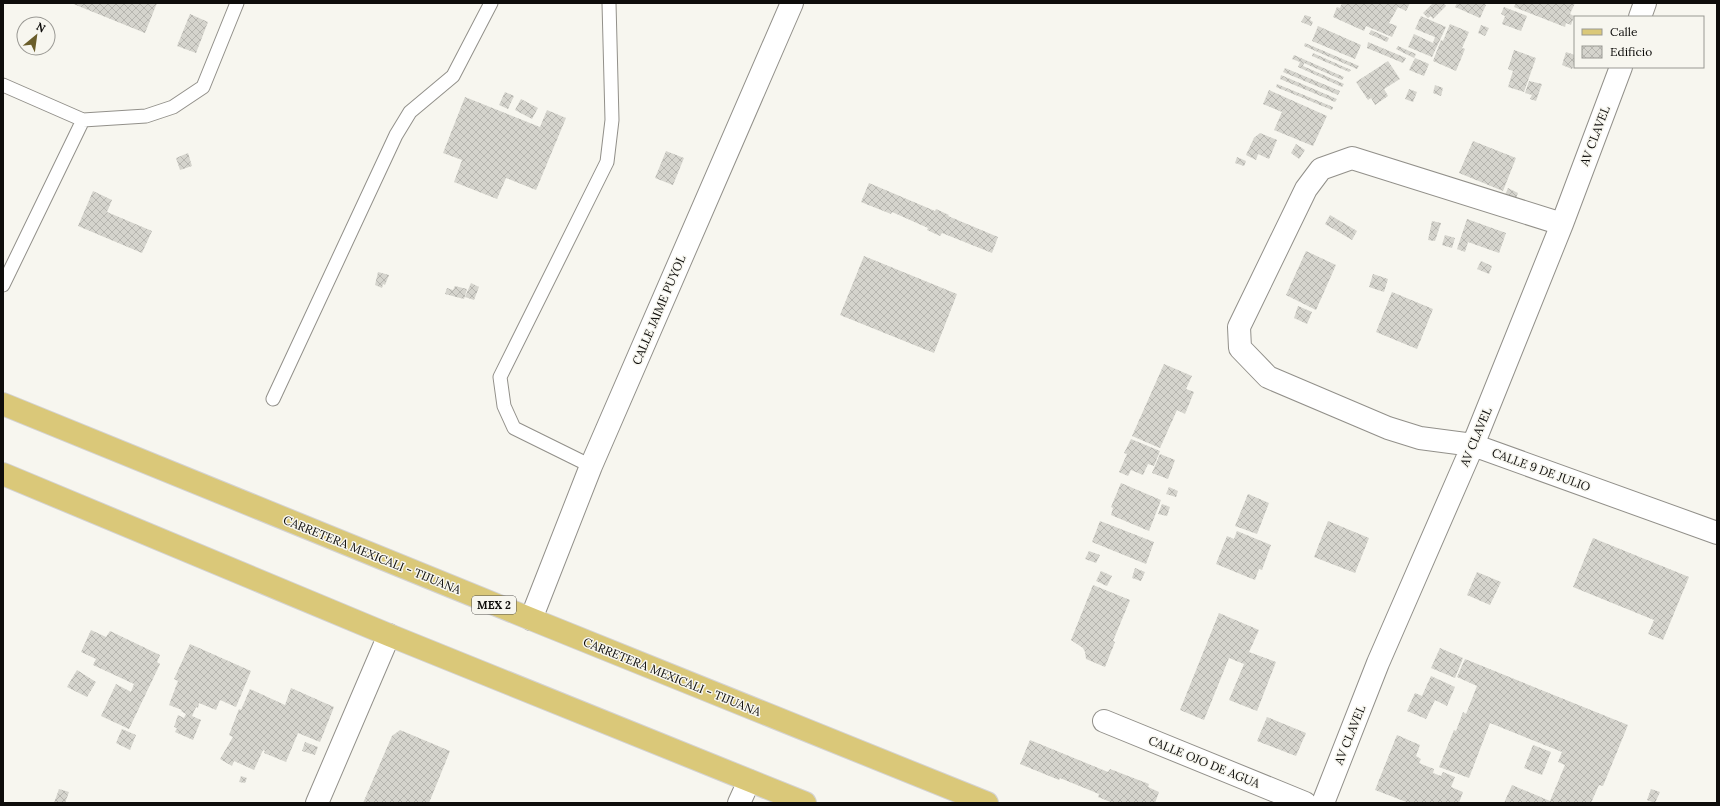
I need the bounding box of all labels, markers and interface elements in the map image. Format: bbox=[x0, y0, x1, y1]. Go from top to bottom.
north arrow bbox=[16, 16, 56, 56]
legend bbox=[1574, 16, 1704, 68]
text: N bbox=[34, 19, 48, 36]
text: Calle bbox=[1610, 24, 1638, 39]
text: Edificio bbox=[1610, 44, 1652, 59]
street label: AV CLAVEL bbox=[1576, 104, 1613, 169]
street label: CALLE JAIME PUYOL bbox=[629, 253, 688, 367]
street label: AV CLAVEL bbox=[1456, 405, 1495, 470]
street label: CALLE 9 DE JULIO bbox=[1490, 445, 1592, 494]
street label: CARRETERA MEXICALI - TIJUANA bbox=[281, 512, 464, 597]
road number: MEX 2 bbox=[472, 596, 516, 614]
street label: CARRETERA MEXICALI - TIJUANA bbox=[581, 634, 764, 719]
street label: AV CLAVEL bbox=[1330, 703, 1368, 768]
street label: CALLE OJO DE AGUA bbox=[1146, 732, 1263, 791]

